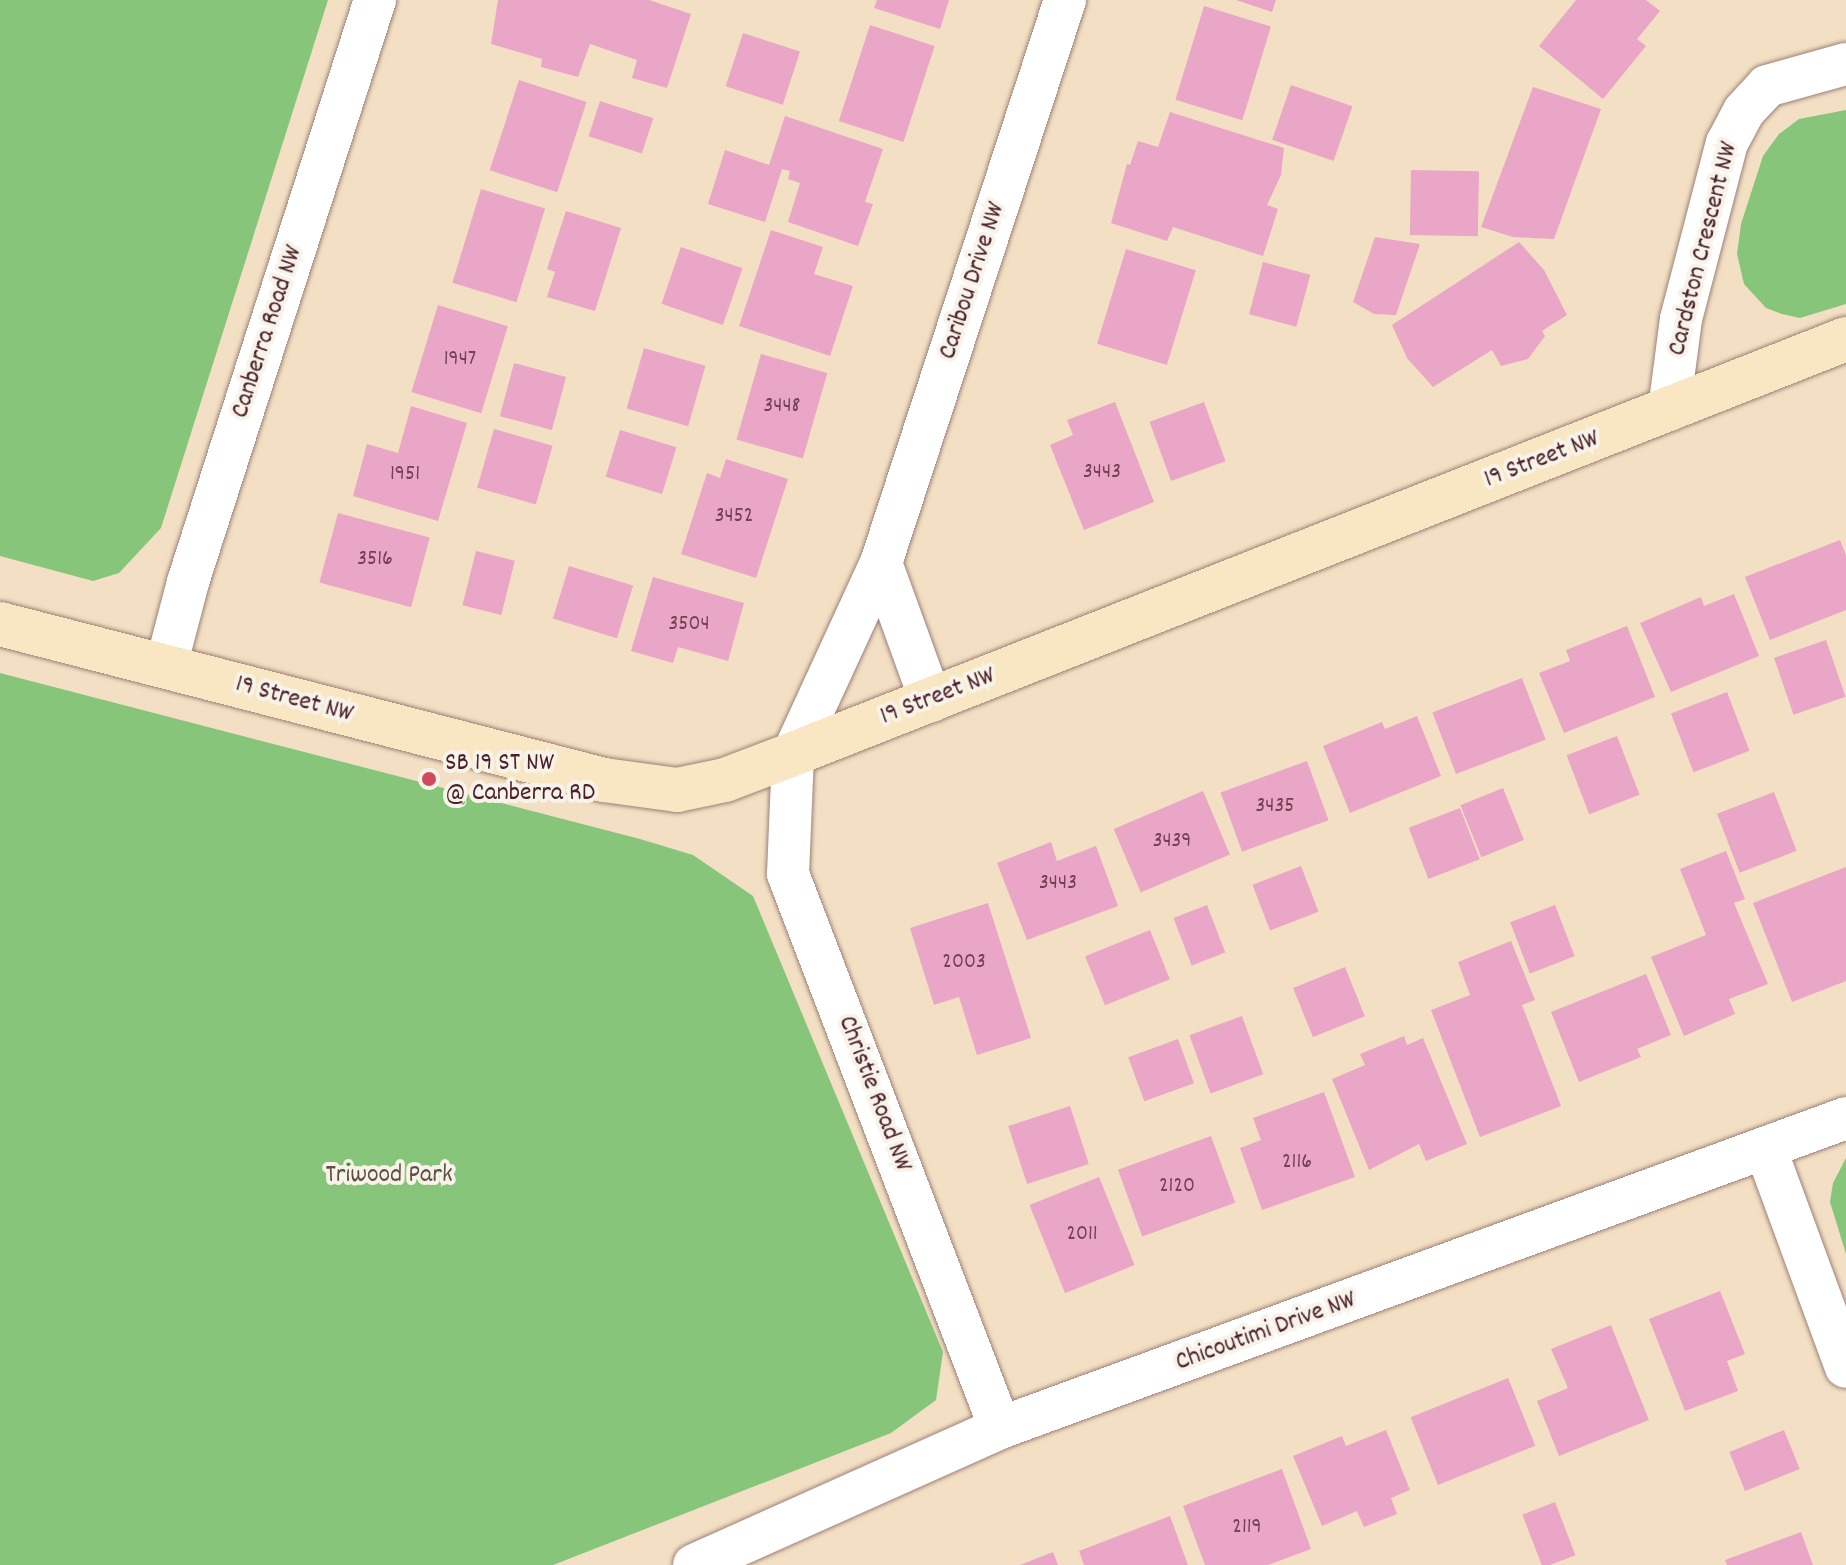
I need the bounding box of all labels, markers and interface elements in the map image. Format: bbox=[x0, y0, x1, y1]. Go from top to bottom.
street label: Cardston Crescent NW bbox=[1662, 139, 1746, 359]
street label: Caribou Drive NW bbox=[933, 199, 1013, 363]
street label: Canberra Road NW bbox=[225, 242, 311, 422]
house number: 1947 bbox=[444, 347, 476, 373]
house number: 3448 bbox=[764, 394, 800, 420]
street label: 19 Street NW bbox=[1480, 424, 1604, 496]
house number: 3443 bbox=[1083, 460, 1121, 486]
house number: 1951 bbox=[390, 462, 420, 488]
house number: 3452 bbox=[715, 504, 753, 530]
house number: 3516 bbox=[357, 547, 393, 573]
house number: 3504 bbox=[668, 612, 710, 638]
street label: 19 Street NW bbox=[876, 661, 1000, 733]
street label: 19 Street NW bbox=[232, 669, 356, 731]
place label: SB 19 ST NW @ Canberra RD bbox=[445, 748, 595, 810]
marker: SB 19 ST NW @ Canberra RD bbox=[420, 770, 438, 788]
house number: 3435 bbox=[1256, 794, 1294, 820]
house number: 3439 bbox=[1153, 829, 1191, 855]
house number: 3443 bbox=[1039, 871, 1077, 897]
house number: 2003 bbox=[942, 950, 986, 976]
street label: Christie Road NW bbox=[830, 1012, 918, 1176]
house number: 2116 bbox=[1282, 1150, 1312, 1176]
park label: Triwood Park bbox=[325, 1160, 453, 1192]
house number: 2120 bbox=[1159, 1174, 1195, 1200]
house number: 2011 bbox=[1066, 1222, 1098, 1248]
street label: Chicoutimi Drive NW bbox=[1172, 1285, 1360, 1379]
house number: 2119 bbox=[1232, 1515, 1262, 1541]

